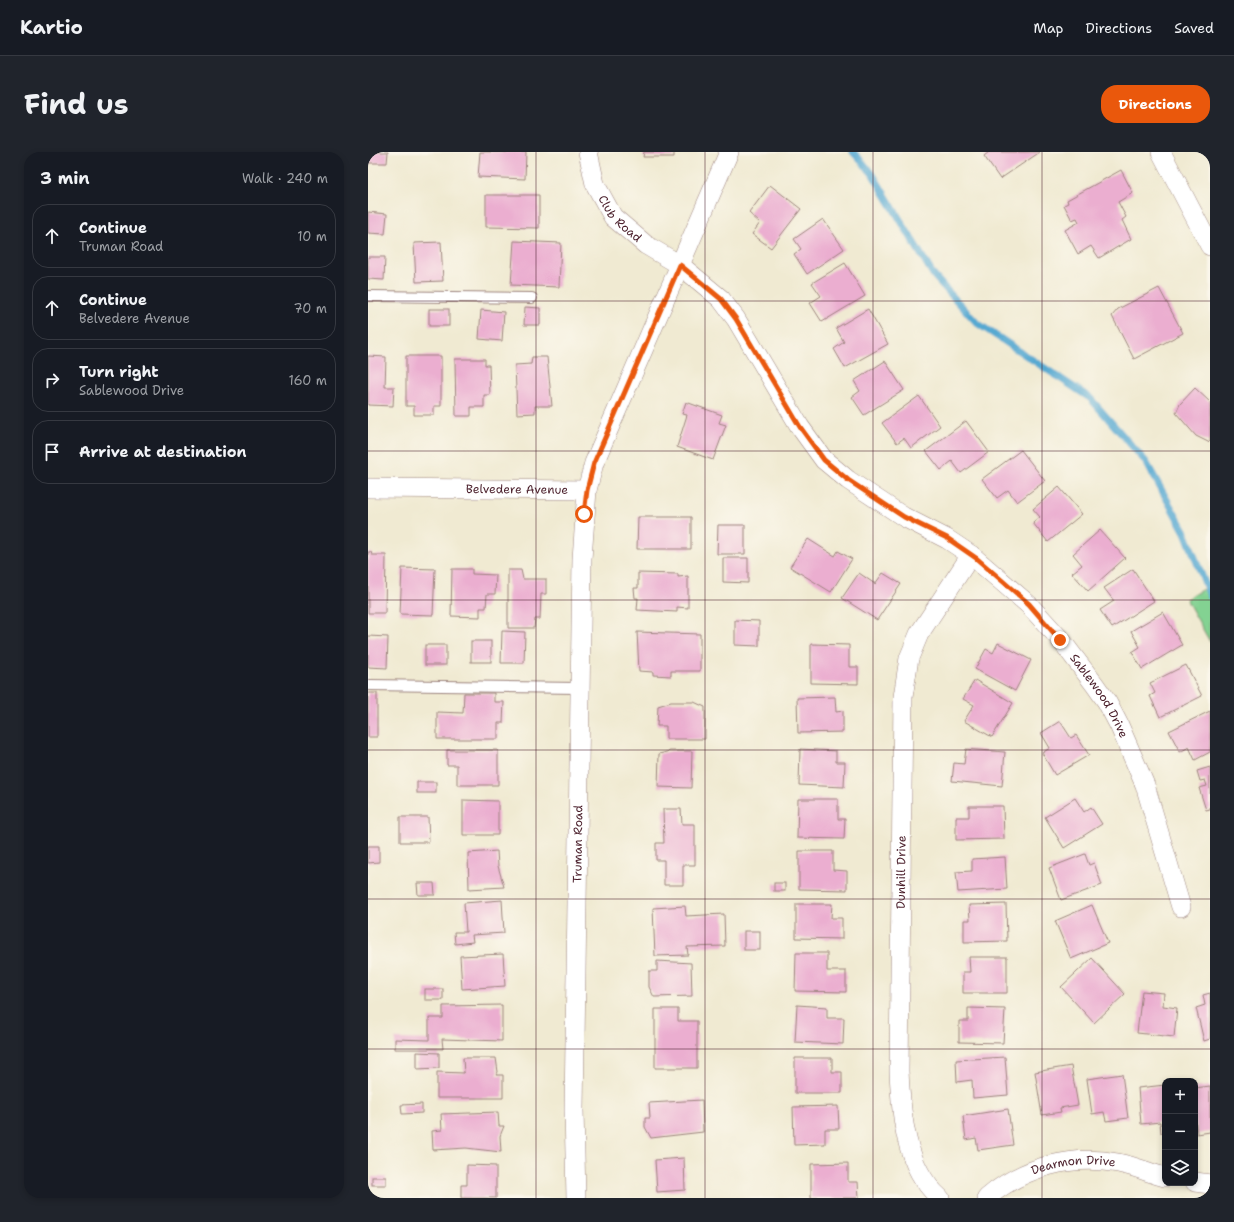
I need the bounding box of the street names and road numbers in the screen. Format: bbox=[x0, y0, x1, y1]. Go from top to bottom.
street label: Club Road bbox=[595, 192, 645, 246]
street label: Belvedere Avenue bbox=[466, 481, 568, 498]
street label: Sablewood Drive bbox=[1066, 650, 1132, 741]
street label: Truman Road bbox=[569, 805, 586, 883]
street label: Dunhill Drive bbox=[893, 835, 910, 909]
street label: Dearmon Drive bbox=[1029, 1152, 1117, 1179]

